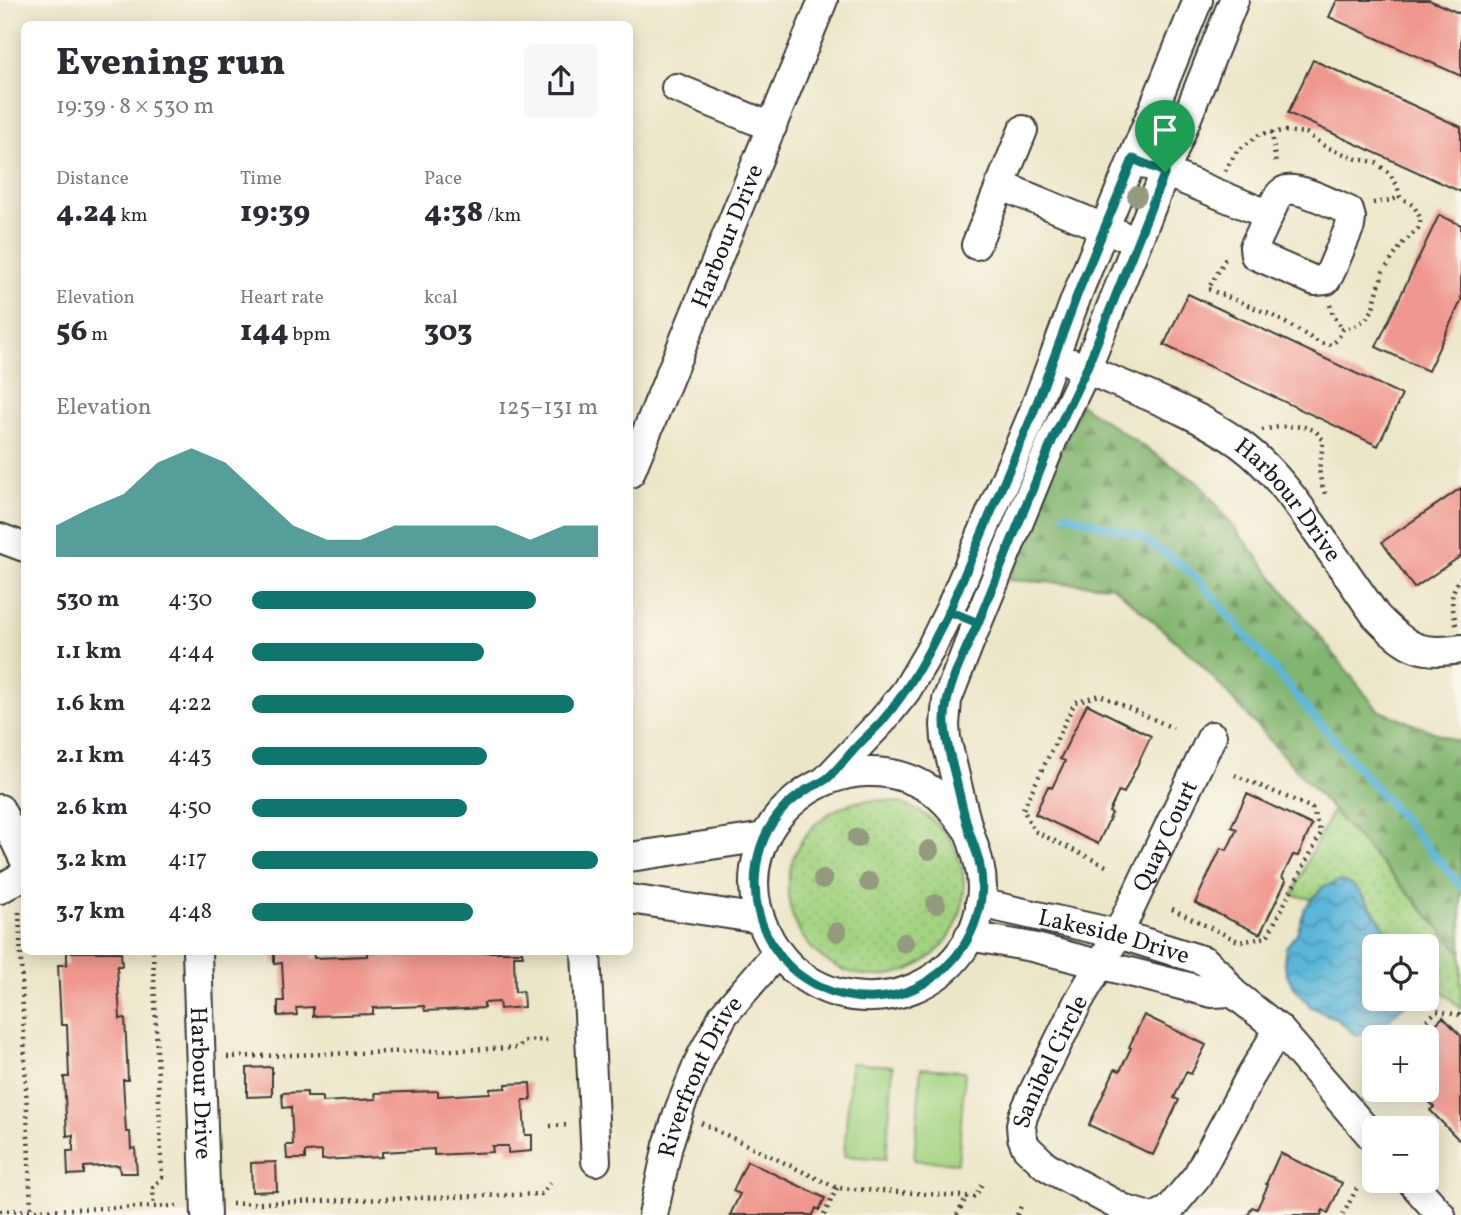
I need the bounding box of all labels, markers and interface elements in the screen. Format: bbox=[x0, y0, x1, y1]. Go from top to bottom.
text: Evening run bbox=[56, 38, 286, 91]
button: share bbox=[524, 44, 598, 118]
text: 19:39 · 8 × 530 m bbox=[56, 91, 214, 123]
pin bbox=[1135, 100, 1195, 172]
icon: arrive bbox=[1146, 111, 1184, 149]
street label: Harbour Drive bbox=[684, 159, 773, 314]
text: Distance bbox=[56, 166, 129, 192]
text: Time bbox=[240, 166, 282, 192]
text: Pace bbox=[424, 166, 462, 192]
text: 4.24 bbox=[56, 192, 117, 234]
text: 19:39 bbox=[240, 192, 310, 234]
text: 4:38 bbox=[424, 192, 483, 234]
text: km bbox=[117, 203, 148, 229]
text: /km bbox=[483, 203, 521, 229]
text: Elevation bbox=[56, 285, 135, 311]
text: Heart rate bbox=[240, 285, 324, 311]
text: kcal bbox=[424, 285, 458, 311]
text: 56 bbox=[56, 311, 87, 353]
text: 144 bbox=[240, 311, 289, 353]
text: 303 bbox=[424, 311, 473, 353]
text: m bbox=[87, 322, 108, 348]
text: bpm bbox=[289, 322, 330, 348]
text: Elevation bbox=[56, 392, 152, 424]
text: 125–131 m bbox=[498, 392, 598, 424]
street label: Harbour Drive bbox=[1226, 431, 1349, 570]
text: 530 m bbox=[56, 584, 119, 616]
text: 4:30 bbox=[168, 584, 212, 616]
text: 1.1 km bbox=[56, 636, 122, 668]
text: 4:44 bbox=[168, 636, 215, 668]
text: 1.6 km bbox=[56, 688, 125, 720]
text: 4:22 bbox=[168, 688, 212, 720]
text: 2.1 km bbox=[56, 740, 125, 772]
text: 4:43 bbox=[168, 740, 212, 772]
street label: Quay Court bbox=[1125, 775, 1208, 898]
text: 2.6 km bbox=[56, 792, 128, 824]
text: 4:50 bbox=[168, 792, 212, 824]
text: 3.2 km bbox=[56, 844, 127, 876]
text: 4:17 bbox=[168, 844, 207, 876]
text: 3.7 km bbox=[56, 896, 125, 928]
text: 4:48 bbox=[168, 896, 212, 928]
street label: Lakeside Drive bbox=[1035, 902, 1193, 974]
map controls bbox=[1362, 934, 1439, 1193]
button: locate bbox=[1362, 934, 1439, 1011]
street label: Riverfront Drive bbox=[651, 989, 751, 1161]
street label: Sanibel Circle bbox=[1006, 989, 1098, 1132]
street label: Harbour Drive bbox=[180, 1006, 219, 1160]
button: + bbox=[1362, 1025, 1439, 1102]
button: − bbox=[1362, 1116, 1439, 1193]

